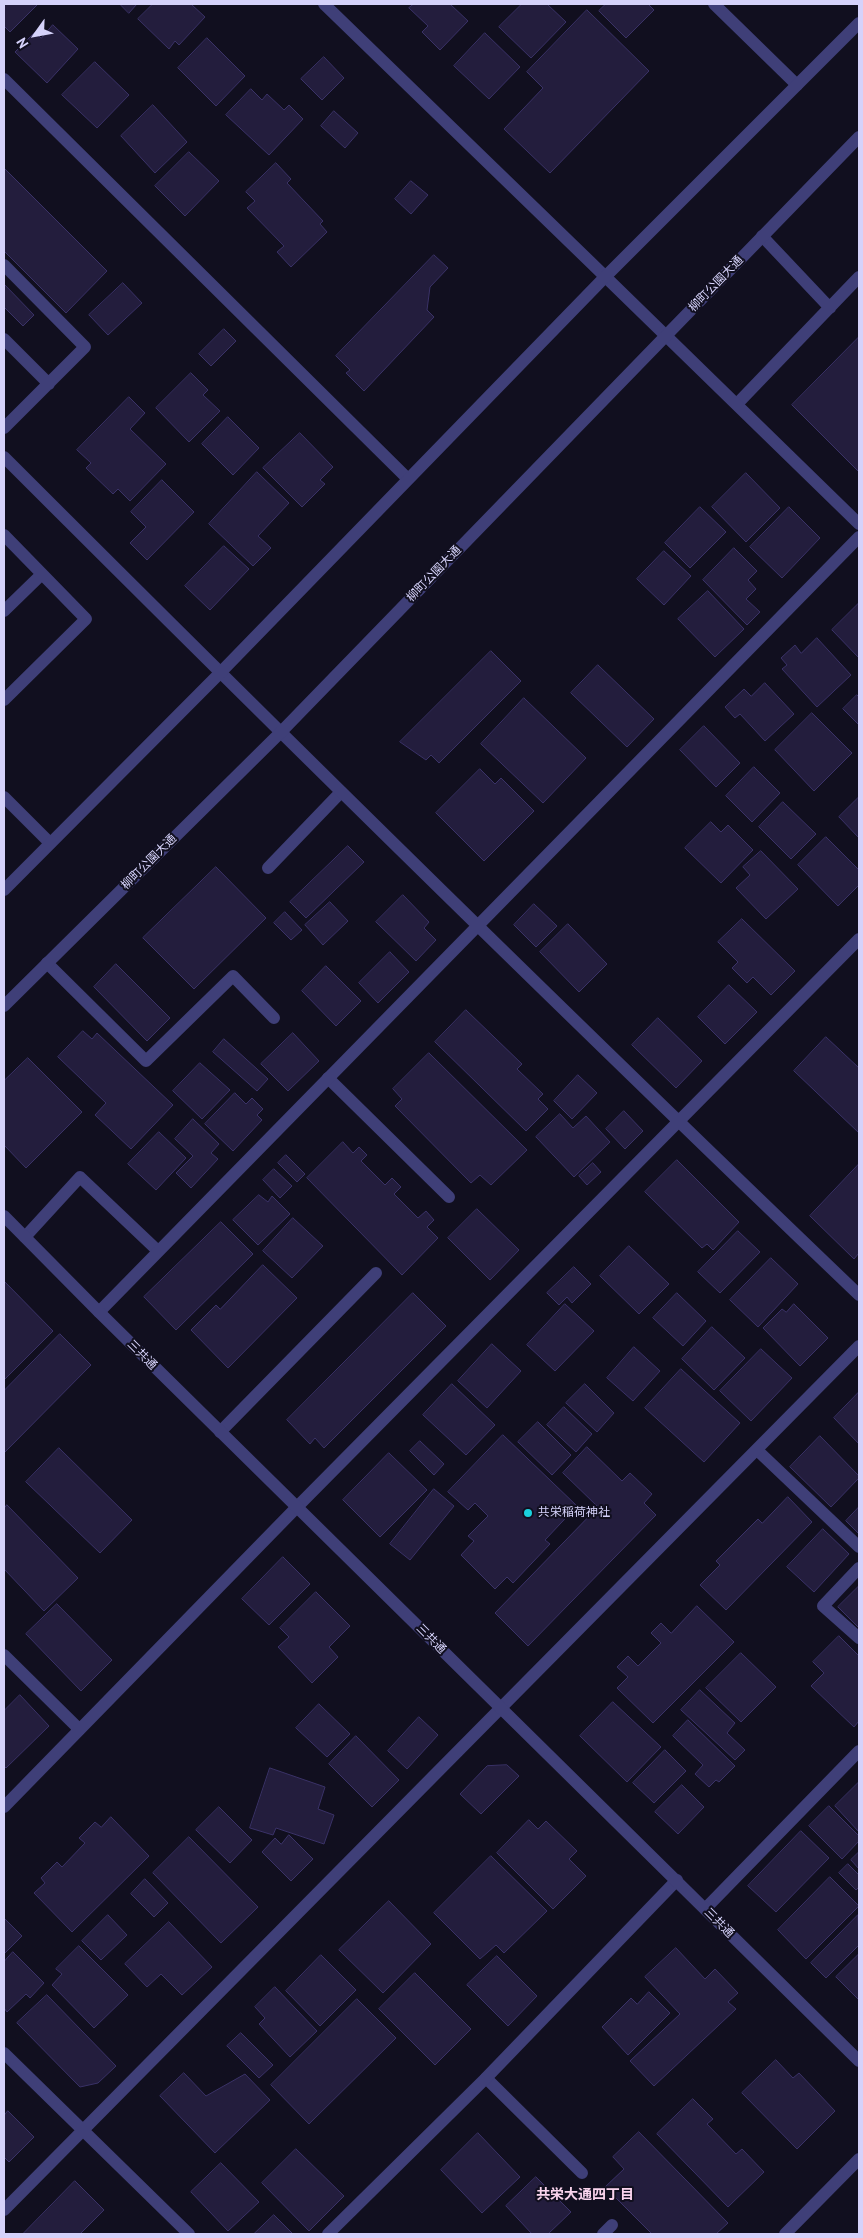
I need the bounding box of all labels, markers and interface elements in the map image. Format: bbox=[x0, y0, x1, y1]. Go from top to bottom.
north arrow bbox=[10, 10, 60, 60]
text: N bbox=[12, 34, 32, 52]
street label: 柳町公園大通 bbox=[686, 253, 746, 315]
street label: 柳町公園大通 bbox=[404, 543, 464, 605]
street label: 柳町公園大通 bbox=[118, 831, 180, 893]
street label: 三共通 bbox=[124, 1337, 160, 1373]
place label: 共栄稲荷神社 bbox=[538, 1506, 610, 1520]
marker: 共栄稲荷神社 bbox=[522, 1507, 534, 1519]
street label: 三共通 bbox=[413, 1621, 449, 1657]
street label: 三共通 bbox=[701, 1905, 737, 1941]
district label: 共栄大通四丁目 bbox=[536, 2187, 634, 2203]

